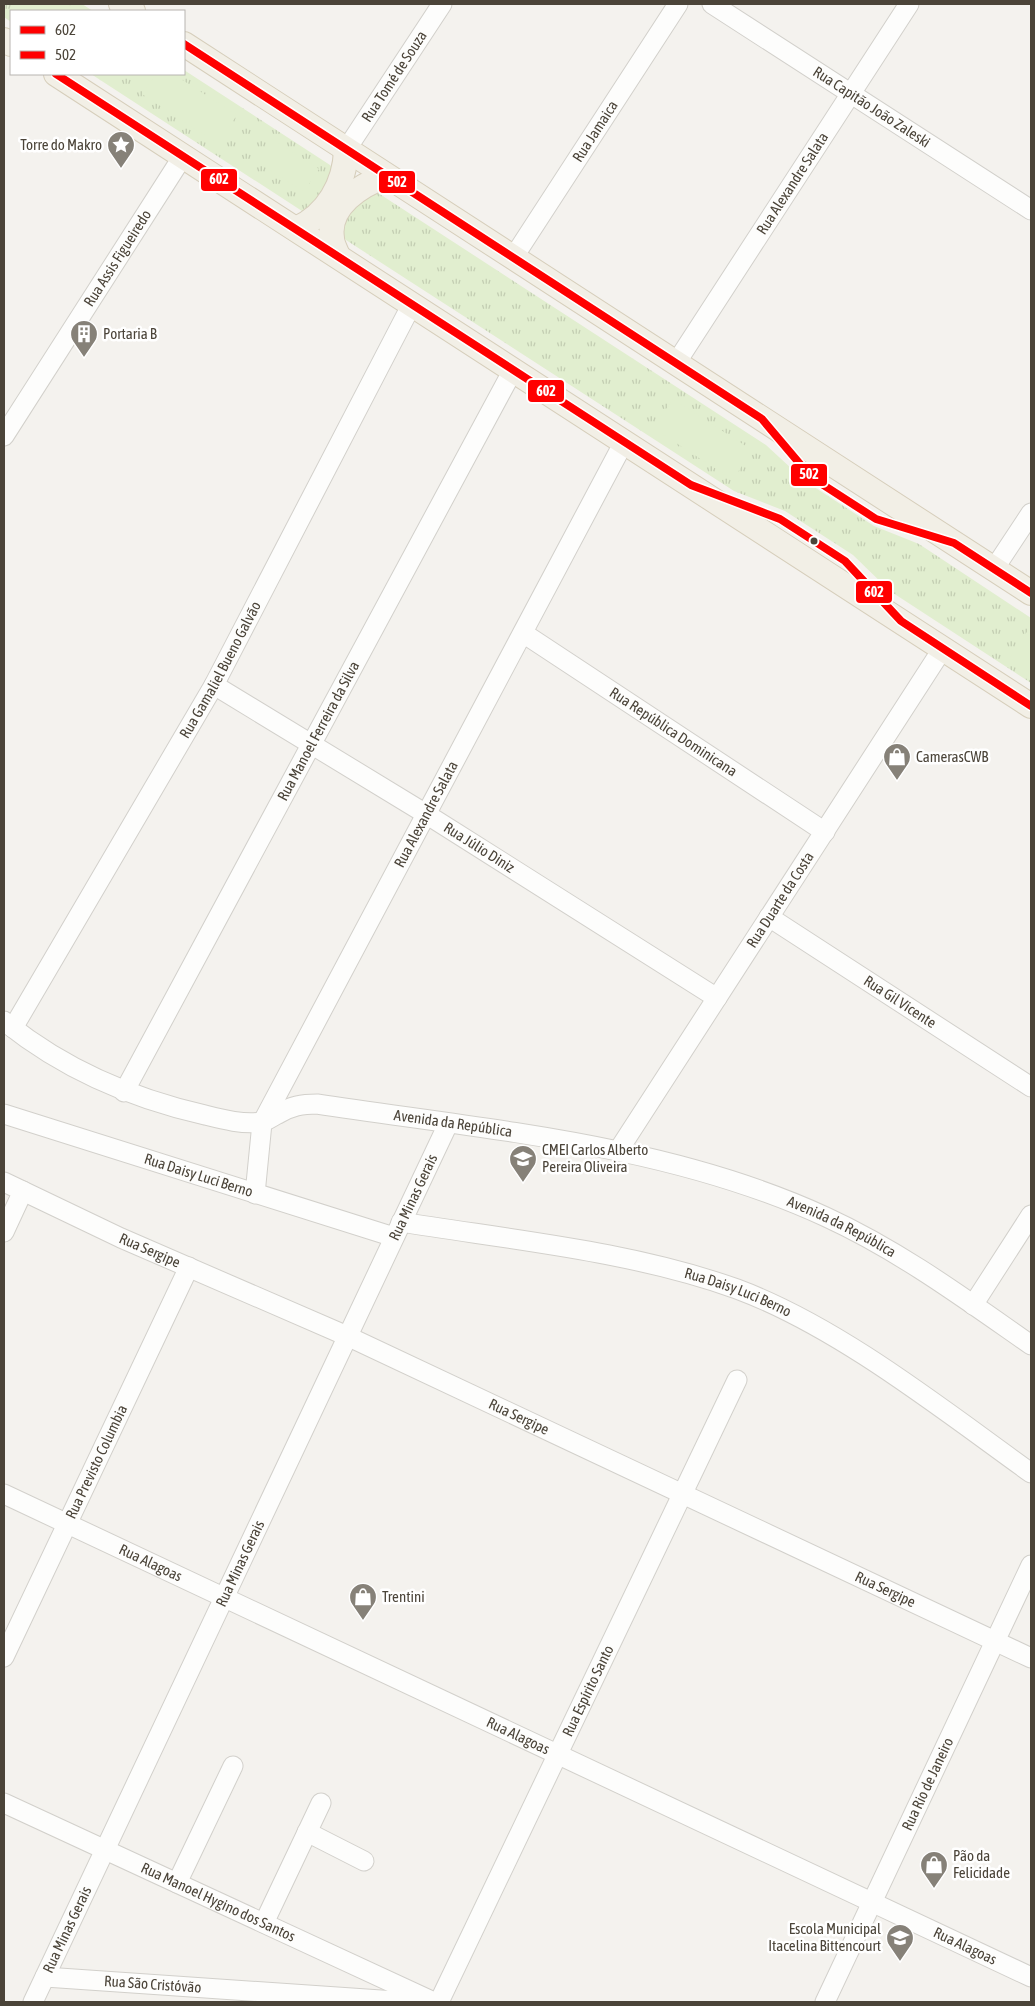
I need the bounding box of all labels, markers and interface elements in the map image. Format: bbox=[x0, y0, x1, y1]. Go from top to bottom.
legend bbox=[10, 10, 185, 75]
text: 602 bbox=[55, 21, 76, 38]
street label: Rua Tomé de Souza bbox=[358, 28, 430, 125]
text: 502 bbox=[55, 46, 76, 63]
street label: Rua Capitão João Zaleski bbox=[810, 63, 934, 151]
street label: Rua Jamaica bbox=[569, 97, 621, 165]
street label: Rua Alexandre Salata bbox=[753, 129, 831, 237]
place icon: Torre do Makro bbox=[106, 130, 136, 169]
place label: Torre do Makro bbox=[20, 136, 102, 153]
line badge: 602 bbox=[200, 168, 238, 192]
line badge: 502 bbox=[378, 170, 416, 194]
text: 602 bbox=[209, 171, 229, 187]
text: 502 bbox=[387, 174, 407, 190]
street label: Rua Assis Figueiredo bbox=[80, 206, 154, 309]
building icon: Portaria B bbox=[69, 319, 99, 358]
place label: Portaria B bbox=[103, 325, 157, 342]
line badge: 602 bbox=[527, 379, 565, 403]
text: 602 bbox=[536, 383, 556, 399]
line badge: 502 bbox=[790, 463, 828, 487]
text: 502 bbox=[799, 466, 819, 482]
unlabelled marker bbox=[809, 536, 819, 546]
line badge: 602 bbox=[855, 580, 893, 604]
text: 602 bbox=[864, 584, 884, 600]
street label: Rua Gamaliel Bueno Galvão bbox=[176, 598, 264, 741]
street label: Rua Manoel Ferreira da Silva bbox=[274, 658, 362, 803]
street label: Rua República Dominicana bbox=[607, 684, 740, 780]
shop icon: CamerasCWB bbox=[882, 742, 912, 781]
place label: CamerasCWB bbox=[916, 748, 988, 765]
street label: Rua Alexandre Salata bbox=[390, 758, 461, 870]
street label: Rua Júlio Diniz bbox=[441, 818, 518, 876]
street label: Rua Duarte da Costa bbox=[743, 849, 817, 951]
street label: Rua Gil Vicente bbox=[861, 972, 940, 1031]
street label: Avenida da República bbox=[393, 1106, 513, 1140]
place label: CMEI Carlos Alberto Pereira Oliveira bbox=[542, 1141, 648, 1175]
school or university icon: CMEI Carlos Alberto Pereira Oliveira bbox=[508, 1144, 538, 1183]
street label: Rua Daisy Luci Berno bbox=[142, 1150, 255, 1200]
street label: Rua Minas Gerais bbox=[385, 1151, 441, 1243]
street label: Avenida da República bbox=[785, 1192, 899, 1260]
street label: Rua Sergipe bbox=[117, 1229, 183, 1271]
street label: Rua Daisy Luci Berno bbox=[683, 1264, 794, 1320]
street label: Rua Sergipe bbox=[486, 1395, 552, 1438]
street label: Rua Previsto Columbia bbox=[62, 1402, 130, 1521]
street label: Rua Minas Gerais bbox=[212, 1517, 267, 1609]
street label: Rua Alagoas bbox=[117, 1540, 185, 1585]
street label: Rua Sergipe bbox=[853, 1567, 919, 1611]
shop icon: Trentini bbox=[348, 1582, 378, 1621]
place label: Trentini bbox=[382, 1588, 425, 1605]
street label: Rua Espírito Santo bbox=[559, 1642, 617, 1739]
street label: Rua Alagoas bbox=[484, 1713, 552, 1757]
street label: Rua Rio de Janeiro bbox=[898, 1735, 956, 1833]
place label: Pão da Felicidade bbox=[953, 1847, 1010, 1881]
shop icon: Pão da Felicidade bbox=[919, 1850, 949, 1889]
street label: Rua Manoel Hygino dos Santos bbox=[139, 1859, 298, 1945]
street label: Rua Minas Gerais bbox=[39, 1884, 94, 1975]
place label: Escola Municipal Itacelina Bittencourt bbox=[768, 1920, 881, 1954]
school or university icon: Escola Municipal Itacelina Bittencourt bbox=[885, 1923, 915, 1962]
street label: Rua Alagoas bbox=[931, 1923, 999, 1968]
street label: Rua São Cristóvão bbox=[104, 1972, 202, 1996]

